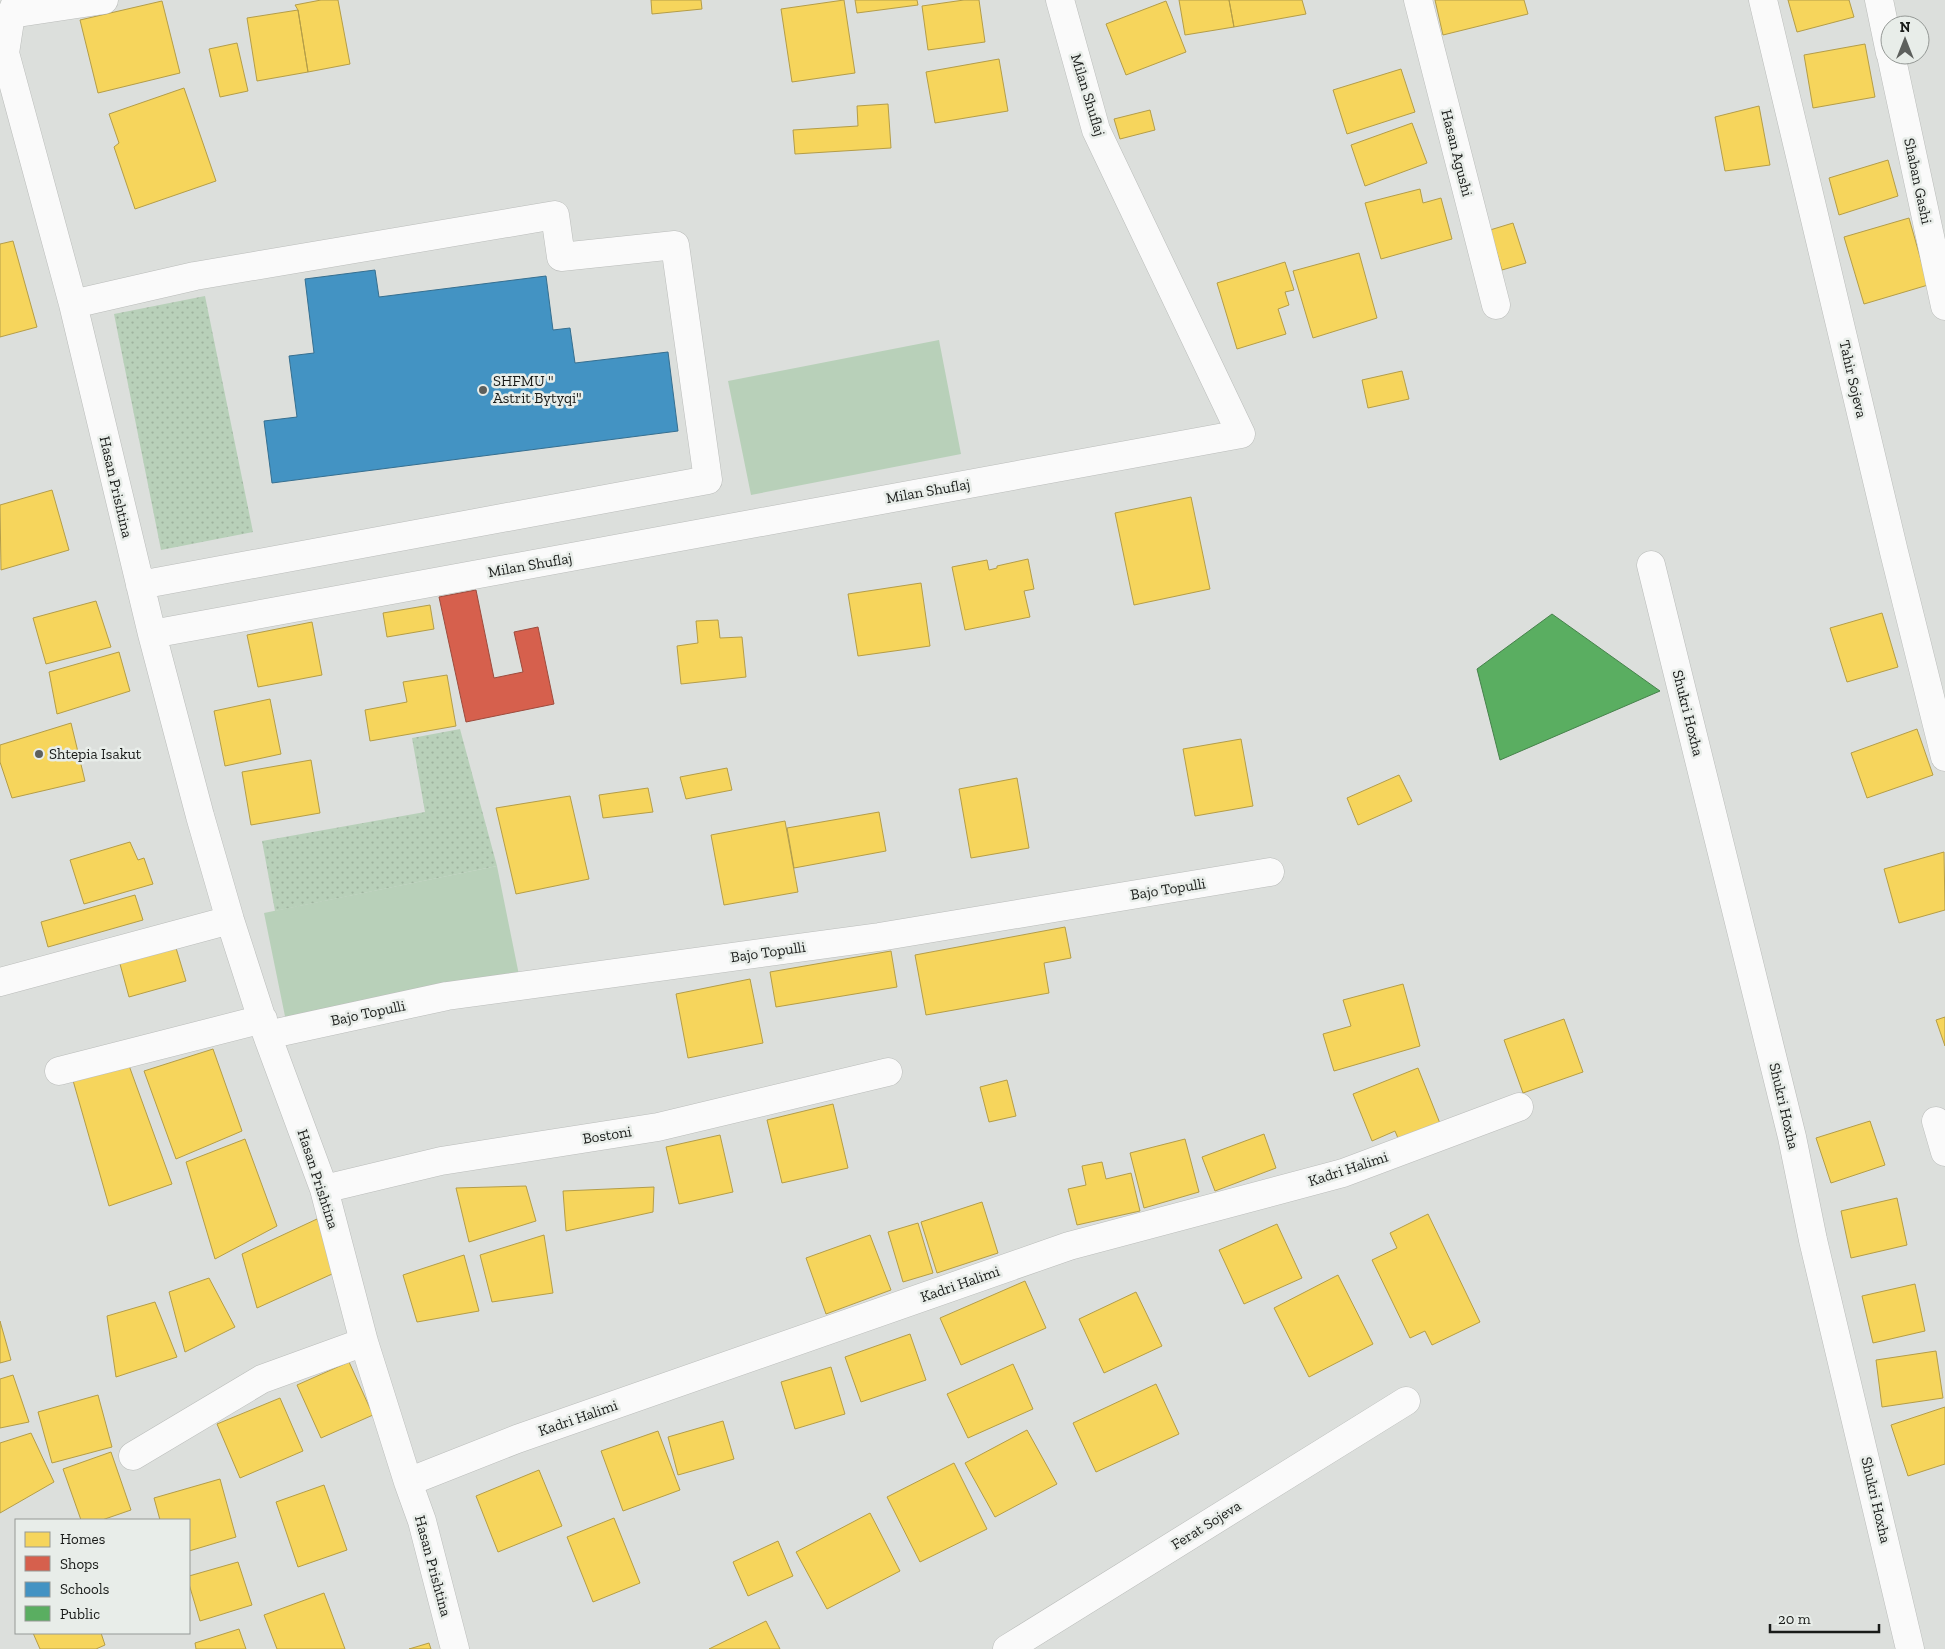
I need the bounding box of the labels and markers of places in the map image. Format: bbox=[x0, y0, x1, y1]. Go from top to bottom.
place label: SHFMU " Astrit Bytyqi" bbox=[493, 372, 582, 407]
marker: SHFMU " Astrit Bytyqi" bbox=[477, 384, 489, 396]
place label: Shtepia Isakut bbox=[49, 745, 142, 763]
marker: Shtepia Isakut bbox=[33, 748, 45, 760]

